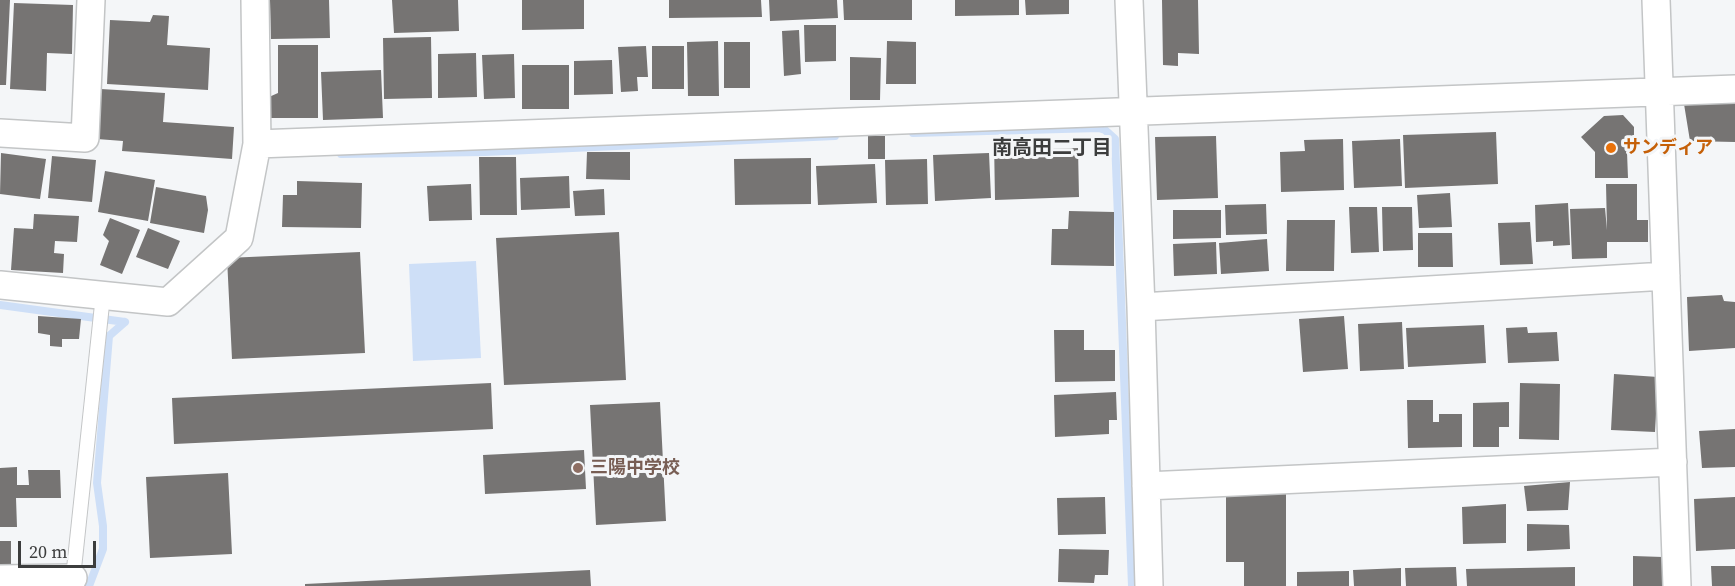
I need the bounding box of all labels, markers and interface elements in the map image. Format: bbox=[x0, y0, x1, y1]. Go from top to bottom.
district label: 南高田二丁目 bbox=[992, 137, 1112, 161]
place label: サンディア bbox=[1623, 137, 1713, 159]
marker: サンディア bbox=[1604, 141, 1618, 155]
place label: 三陽中学校 bbox=[590, 457, 680, 479]
marker: 三陽中学校 bbox=[571, 461, 585, 475]
scale bar bbox=[21, 529, 99, 567]
text: 20 m bbox=[29, 539, 67, 564]

